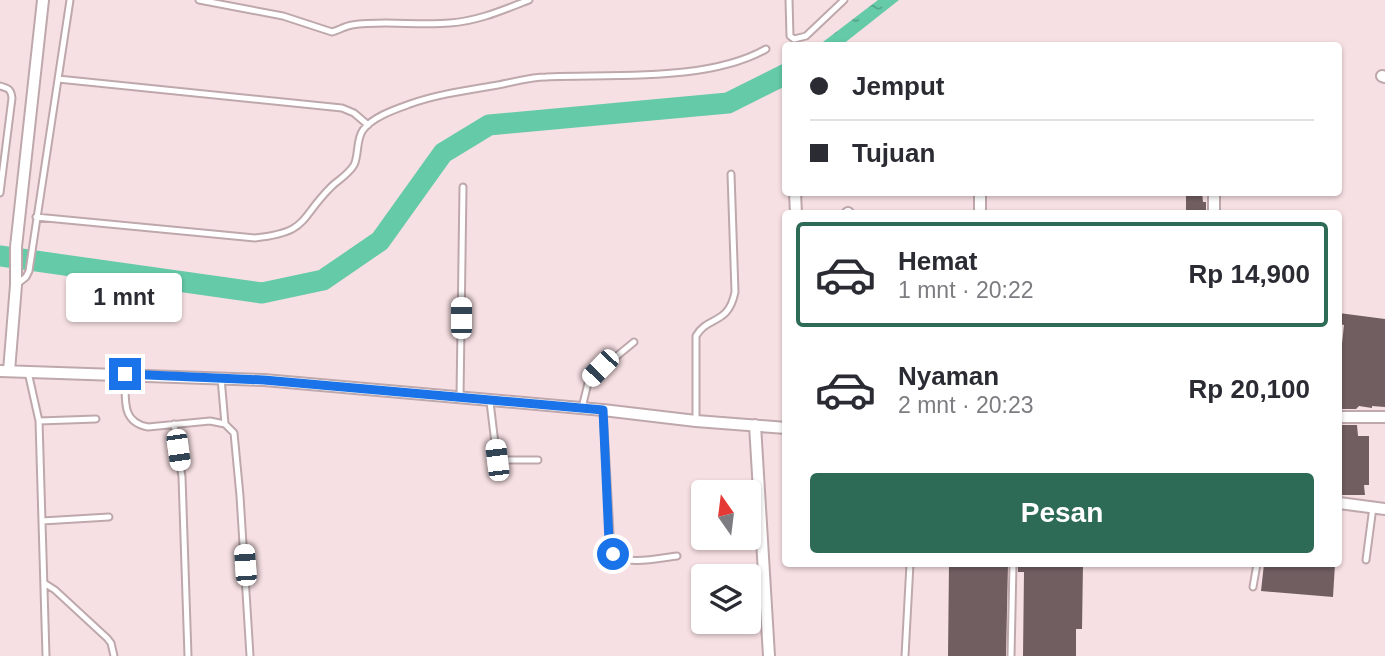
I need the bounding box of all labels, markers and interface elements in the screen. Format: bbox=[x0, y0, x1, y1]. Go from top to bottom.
text: Jemput bbox=[852, 71, 944, 101]
text: Tujuan bbox=[852, 138, 935, 168]
icon: car bbox=[814, 243, 877, 306]
text: Hemat bbox=[898, 246, 977, 276]
text: Rp 14,900 bbox=[1189, 259, 1310, 289]
callout: 1 mnt bbox=[67, 272, 183, 322]
text: 1 mnt · 20:22 bbox=[898, 277, 1034, 303]
text: 1 mnt bbox=[93, 284, 155, 310]
car bbox=[451, 297, 472, 339]
car bbox=[578, 346, 623, 390]
route end bbox=[109, 358, 141, 390]
icon: car bbox=[814, 358, 877, 421]
text: Nyaman bbox=[898, 361, 999, 391]
text: Rp 20,100 bbox=[1189, 374, 1310, 404]
text: 2 mnt · 20:23 bbox=[898, 392, 1034, 418]
car bbox=[165, 428, 192, 472]
car bbox=[485, 438, 510, 482]
button: Pesan bbox=[810, 473, 1314, 553]
north arrow bbox=[691, 480, 761, 550]
map controls bbox=[691, 480, 761, 634]
route start bbox=[597, 538, 629, 570]
car bbox=[234, 543, 257, 587]
button: layers bbox=[691, 564, 761, 634]

